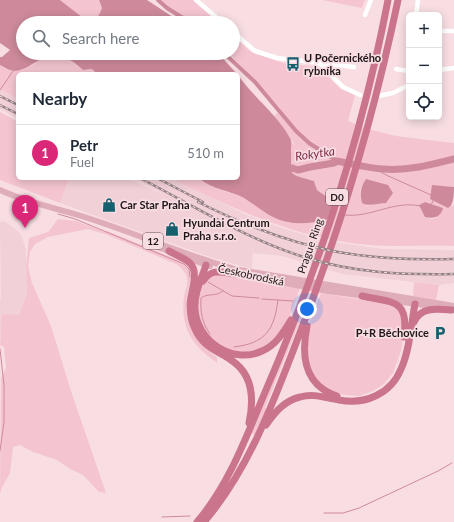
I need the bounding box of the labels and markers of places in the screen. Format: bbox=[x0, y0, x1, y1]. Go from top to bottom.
place label: U Počernického rybníka bbox=[304, 51, 381, 77]
bus stop icon: U Počernického rybníka bbox=[285, 56, 301, 72]
pin: 1 bbox=[12, 195, 38, 228]
shop icon: Car Star Praha bbox=[101, 197, 117, 213]
place label: Car Star Praha bbox=[120, 198, 190, 211]
place label: Hyundai Centrum Praha s.r.o. bbox=[183, 216, 270, 242]
shop icon: Hyundai Centrum Praha s.r.o. bbox=[164, 221, 180, 237]
parking icon: P+R Běchovice bbox=[432, 325, 448, 341]
place label: P+R Běchovice bbox=[356, 326, 429, 339]

